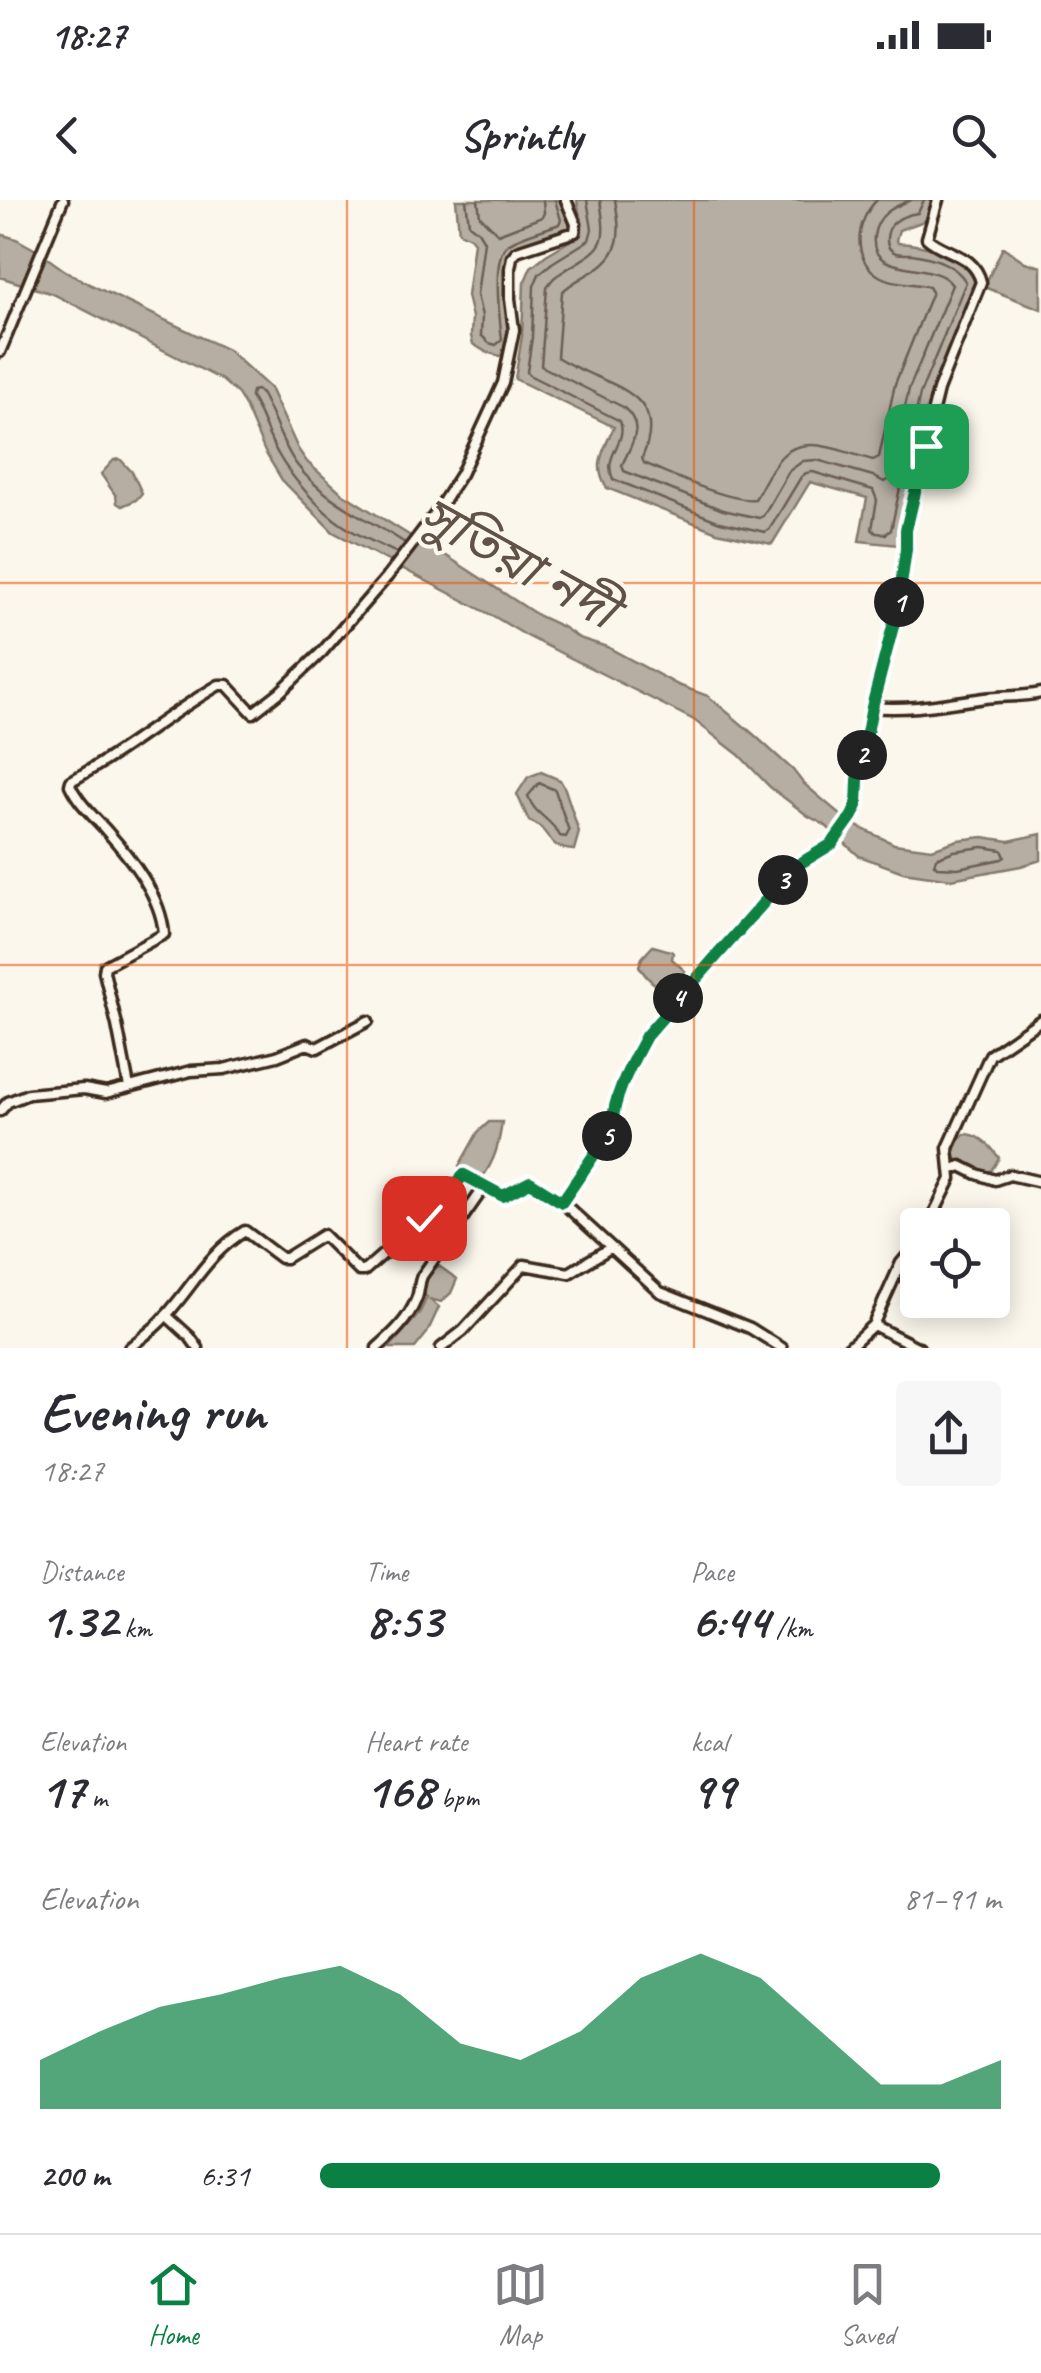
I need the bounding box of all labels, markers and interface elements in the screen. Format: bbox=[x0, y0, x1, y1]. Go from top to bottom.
text: 18:27 bbox=[50, 12, 126, 59]
text: Sprintly bbox=[459, 107, 582, 164]
icon: back bbox=[40, 108, 95, 163]
icon: search bbox=[946, 108, 1001, 163]
pin bbox=[884, 404, 969, 489]
icon: arrive bbox=[899, 419, 954, 474]
water label: সুতিয়া নদী bbox=[408, 482, 637, 649]
pin: 1 bbox=[874, 577, 924, 627]
text: 1 bbox=[893, 584, 905, 619]
pin: 2 bbox=[837, 730, 887, 780]
text: 2 bbox=[856, 737, 868, 772]
pin: 3 bbox=[758, 855, 808, 905]
text: 3 bbox=[777, 862, 789, 897]
pin: 4 bbox=[653, 973, 703, 1023]
text: 4 bbox=[672, 980, 684, 1015]
pin: 5 bbox=[582, 1111, 632, 1161]
text: 5 bbox=[601, 1118, 613, 1153]
pin bbox=[382, 1176, 467, 1261]
icon: check bbox=[397, 1191, 452, 1246]
map controls bbox=[900, 1208, 1010, 1318]
button: locate bbox=[900, 1208, 1010, 1318]
text: Evening run bbox=[40, 1377, 265, 1447]
button: share bbox=[896, 1381, 1001, 1486]
text: 18:27 bbox=[40, 1450, 104, 1491]
text: Distance bbox=[40, 1554, 124, 1589]
text: Time bbox=[365, 1554, 408, 1589]
text: Pace bbox=[691, 1554, 734, 1589]
text: 1.32 bbox=[40, 1589, 117, 1652]
text: 8:53 bbox=[365, 1589, 442, 1652]
text: 6:44 bbox=[691, 1589, 769, 1652]
text: km bbox=[117, 1610, 152, 1645]
text: /km bbox=[769, 1610, 812, 1645]
text: Elevation bbox=[40, 1724, 126, 1759]
text: Heart rate bbox=[365, 1724, 467, 1759]
text: kcal bbox=[691, 1724, 728, 1759]
text: 17 bbox=[40, 1759, 85, 1822]
text: 168 bbox=[365, 1759, 434, 1822]
text: 99 bbox=[691, 1759, 734, 1822]
text: m bbox=[85, 1780, 107, 1815]
text: bpm bbox=[434, 1780, 479, 1815]
text: Elevation bbox=[40, 1878, 138, 1919]
text: 81–91 m bbox=[903, 1878, 1001, 1919]
text: 200 m bbox=[40, 2155, 109, 2196]
text: 6:31 bbox=[200, 2155, 250, 2196]
tab: Home bbox=[146, 2257, 201, 2352]
tab: Map bbox=[493, 2257, 548, 2352]
tab: Saved bbox=[840, 2257, 895, 2352]

